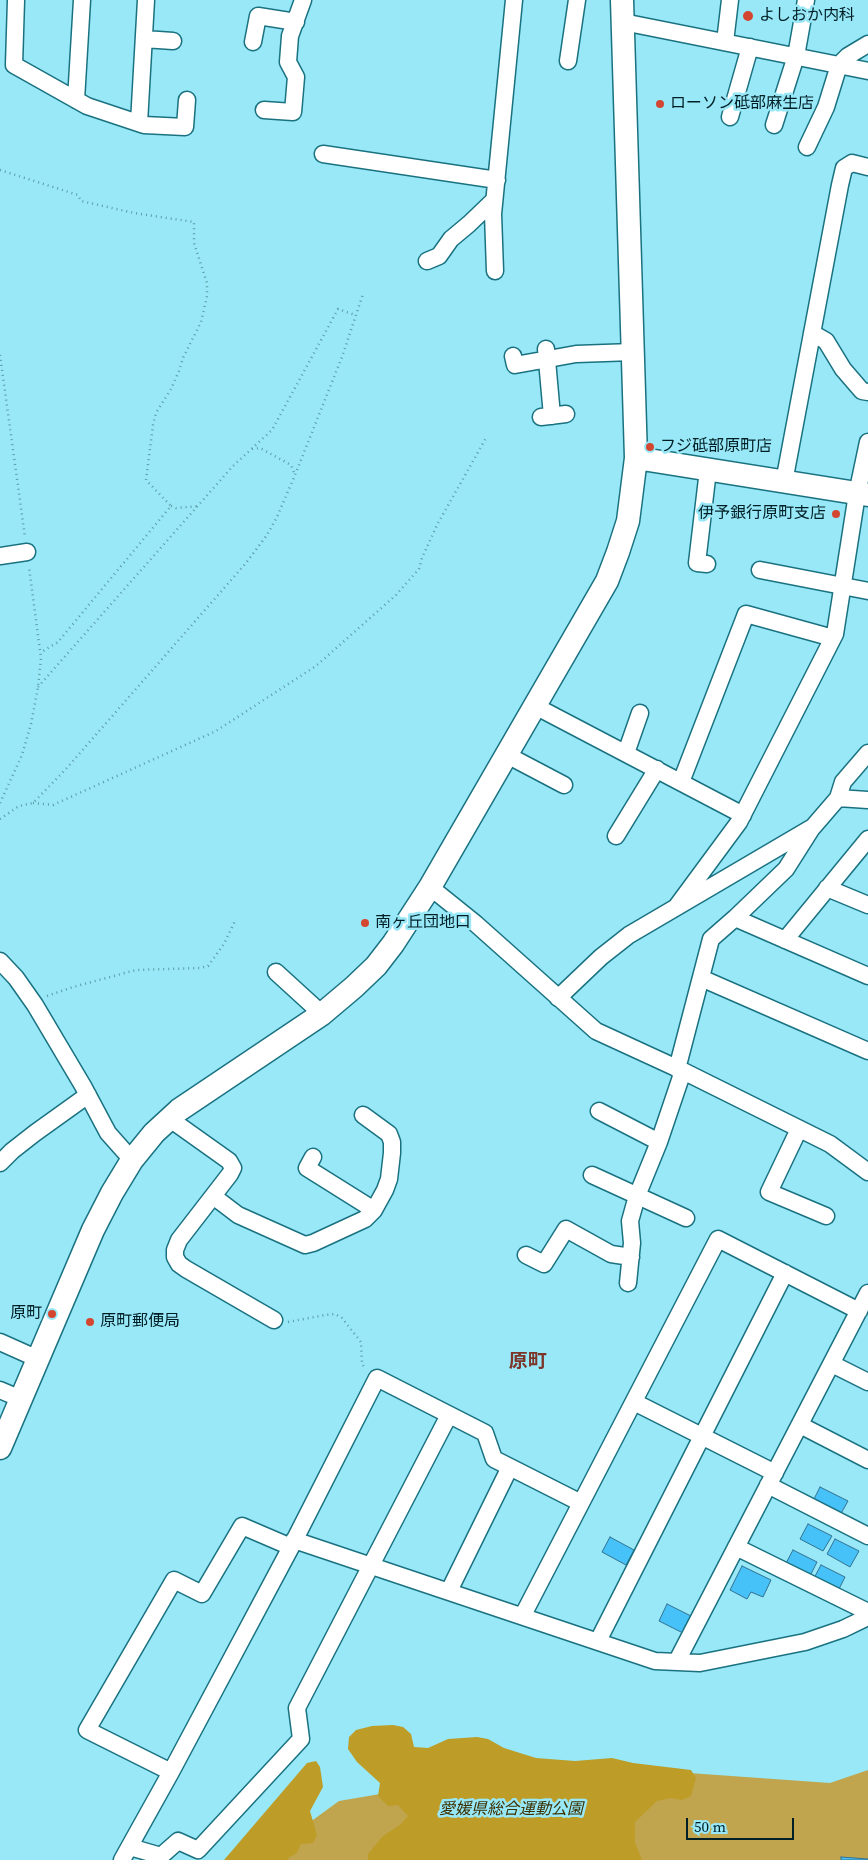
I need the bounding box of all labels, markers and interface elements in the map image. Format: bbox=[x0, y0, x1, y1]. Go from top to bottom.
place label: よしおか内科 bbox=[759, 6, 855, 26]
marker: よしおか内科 bbox=[741, 9, 755, 23]
place label: ローソン砥部麻生店 bbox=[670, 94, 814, 114]
marker: ローソン砥部麻生店 bbox=[654, 98, 666, 110]
place label: フジ砥部原町店 bbox=[660, 437, 772, 457]
marker: フジ砥部原町店 bbox=[644, 441, 656, 453]
place label: 伊予銀行原町支店 bbox=[698, 504, 826, 524]
marker: 伊予銀行原町支店 bbox=[830, 508, 842, 520]
place label: 南ヶ丘団地口 bbox=[375, 913, 471, 933]
marker: 南ヶ丘団地口 bbox=[359, 917, 371, 929]
place label: 原町 bbox=[10, 1304, 42, 1324]
marker: 原町 bbox=[46, 1308, 58, 1320]
place label: 原町郵便局 bbox=[100, 1312, 180, 1332]
marker: 原町郵便局 bbox=[84, 1316, 96, 1328]
district label: 原町 bbox=[509, 1351, 547, 1373]
park label: 愛媛県総合運動公園 bbox=[439, 1800, 583, 1820]
scale bar bbox=[688, 1808, 796, 1840]
text: 50 m bbox=[694, 1816, 726, 1837]

